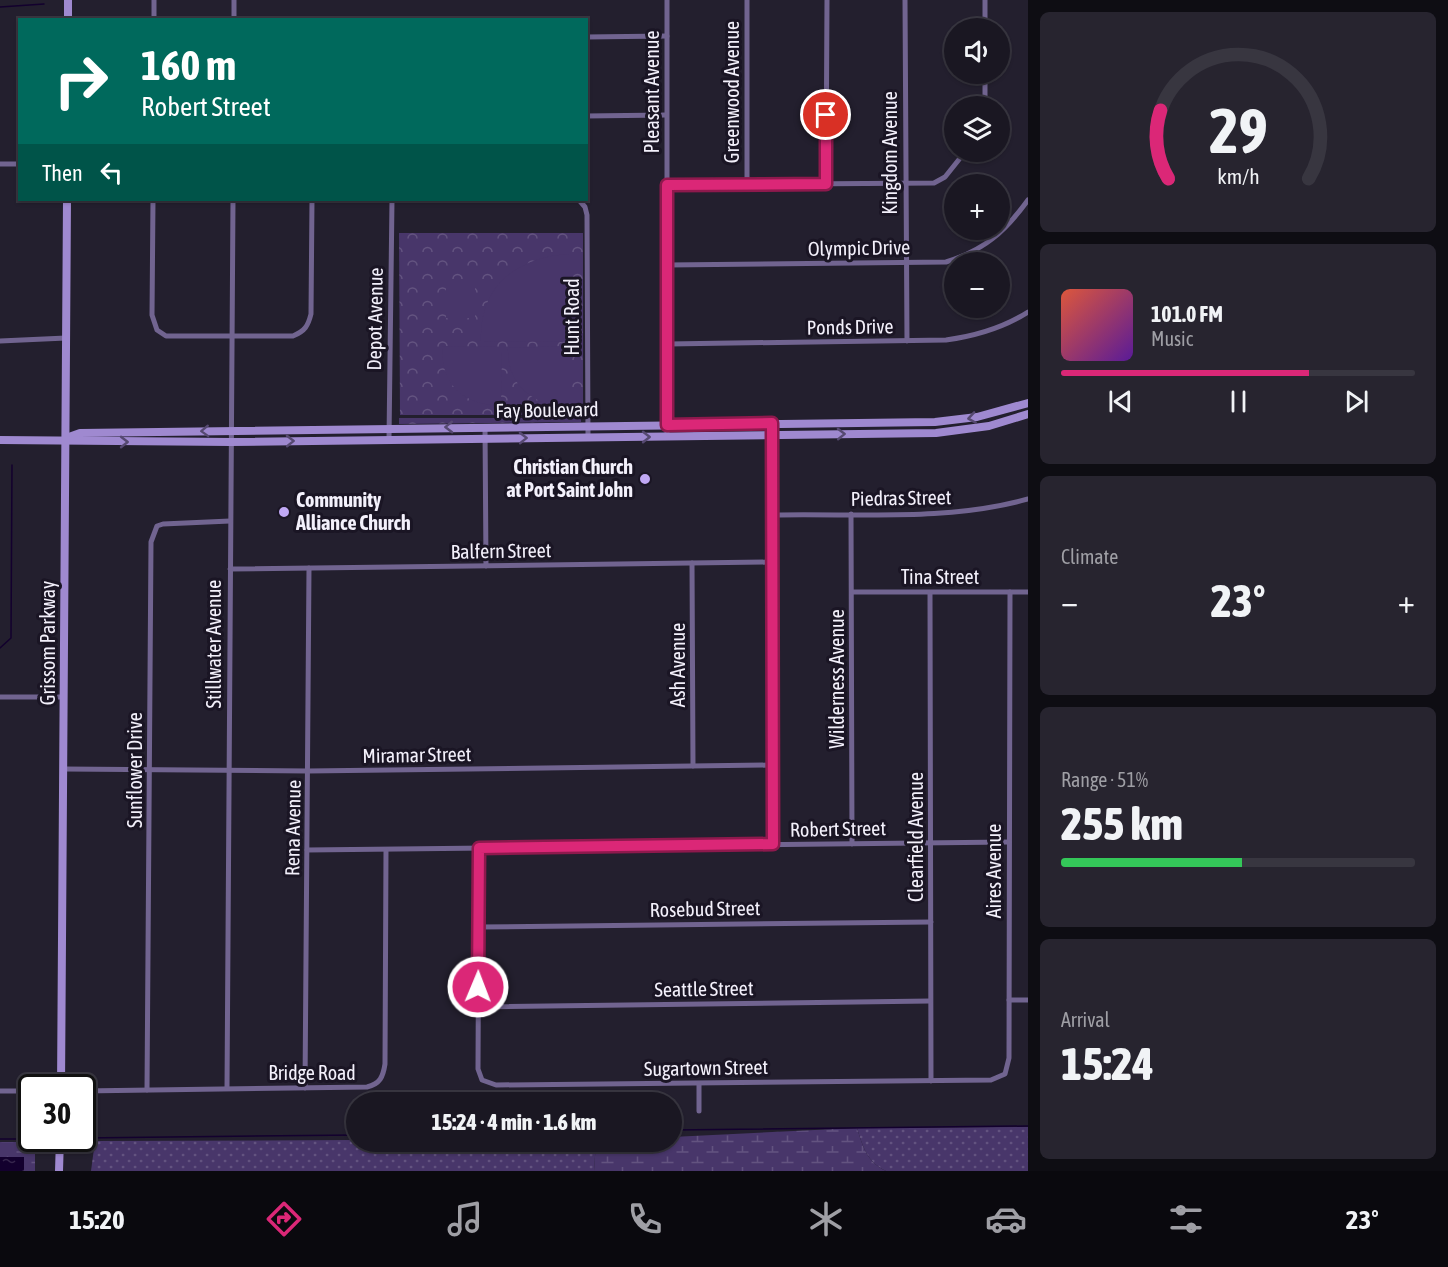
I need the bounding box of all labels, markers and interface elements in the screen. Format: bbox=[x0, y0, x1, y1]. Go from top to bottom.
map controls bbox=[944, 18, 1010, 318]
button: sound bbox=[944, 18, 1010, 84]
street label: Greenwood Avenue bbox=[720, 21, 743, 163]
street label: Pleasant Avenue bbox=[640, 30, 663, 154]
text: 160 m bbox=[141, 41, 236, 89]
icon: right bbox=[42, 42, 120, 120]
pin bbox=[800, 89, 851, 140]
text: Robert Street bbox=[141, 91, 271, 122]
street label: Kingdom Avenue bbox=[878, 91, 901, 215]
text: 29 bbox=[1209, 95, 1267, 166]
button: layers bbox=[944, 96, 1010, 162]
icon: arrive bbox=[809, 98, 842, 131]
icon: left bbox=[95, 156, 128, 189]
text: Then bbox=[42, 160, 83, 186]
text: km/h bbox=[1217, 164, 1259, 189]
button: + bbox=[944, 174, 1010, 240]
street label: Olympic Drive bbox=[808, 235, 910, 260]
button: − bbox=[944, 252, 1010, 318]
street label: Depot Avenue bbox=[362, 267, 387, 371]
street label: Hunt Road bbox=[560, 278, 583, 356]
text: 101.0 FM bbox=[1151, 301, 1223, 327]
street label: Ponds Drive bbox=[806, 314, 894, 339]
text: Music bbox=[1151, 327, 1193, 350]
icon: previous bbox=[1104, 385, 1137, 418]
icon: pause bbox=[1222, 385, 1255, 418]
icon: next bbox=[1340, 385, 1373, 418]
street label: Fay Boulevard bbox=[495, 397, 599, 422]
one-way arrow bbox=[967, 411, 976, 423]
one-way arrow bbox=[445, 421, 454, 434]
one-way arrow bbox=[200, 425, 209, 437]
one-way arrow bbox=[837, 428, 846, 440]
one-way arrow bbox=[642, 431, 651, 443]
one-way arrow bbox=[518, 432, 527, 444]
one-way arrow bbox=[285, 435, 294, 447]
one-way arrow bbox=[119, 436, 128, 448]
place label: Christian Church at Port Saint John bbox=[506, 455, 633, 501]
marker: Christian Church at Port Saint John bbox=[638, 472, 652, 486]
street label: Piedras Street bbox=[850, 485, 952, 510]
place label: Community Alliance Church bbox=[295, 488, 411, 534]
marker: Community Alliance Church bbox=[277, 505, 291, 519]
street label: Balfern Street bbox=[450, 538, 552, 563]
text: Climate bbox=[1061, 545, 1118, 568]
street label: Tina Street bbox=[901, 565, 980, 588]
text: 23° bbox=[1211, 575, 1265, 627]
street label: Stillwater Avenue bbox=[202, 580, 225, 708]
street label: Grissom Parkway bbox=[36, 581, 59, 705]
text: − bbox=[1061, 582, 1078, 620]
text: + bbox=[1398, 582, 1415, 620]
street label: Wilderness Avenue bbox=[825, 609, 848, 749]
street label: Ash Avenue bbox=[666, 623, 689, 707]
street label: Sunflower Drive bbox=[123, 712, 146, 828]
street label: Miramar Street bbox=[362, 742, 472, 767]
text: Range · 51% bbox=[1061, 768, 1148, 791]
street label: Clearfield Avenue bbox=[904, 772, 927, 902]
street label: Rena Avenue bbox=[280, 780, 305, 876]
text: 255 km bbox=[1061, 798, 1183, 850]
street label: Robert Street bbox=[790, 816, 886, 841]
street label: Aires Avenue bbox=[982, 824, 1005, 918]
street label: Rosebud Street bbox=[649, 896, 761, 921]
position arrow bbox=[446, 955, 510, 1019]
street label: Seattle Street bbox=[654, 976, 754, 1001]
text: Arrival bbox=[1061, 1008, 1110, 1031]
text: 15:24 bbox=[1061, 1038, 1154, 1090]
street label: Sugartown Street bbox=[644, 1055, 769, 1080]
street label: Bridge Road bbox=[268, 1061, 356, 1084]
speed limit sign: 30 bbox=[18, 1074, 96, 1152]
text: 15:24 · 4 min · 1.6 km bbox=[432, 1109, 596, 1135]
icon: directions bbox=[263, 1198, 305, 1240]
icon: music bbox=[444, 1198, 486, 1240]
icon: phone bbox=[624, 1198, 666, 1240]
icon: climate bbox=[805, 1198, 847, 1240]
icon: car bbox=[985, 1198, 1027, 1240]
icon: filters bbox=[1165, 1198, 1207, 1240]
text: 15:20 bbox=[69, 1204, 125, 1235]
text: 23° bbox=[1346, 1204, 1379, 1235]

